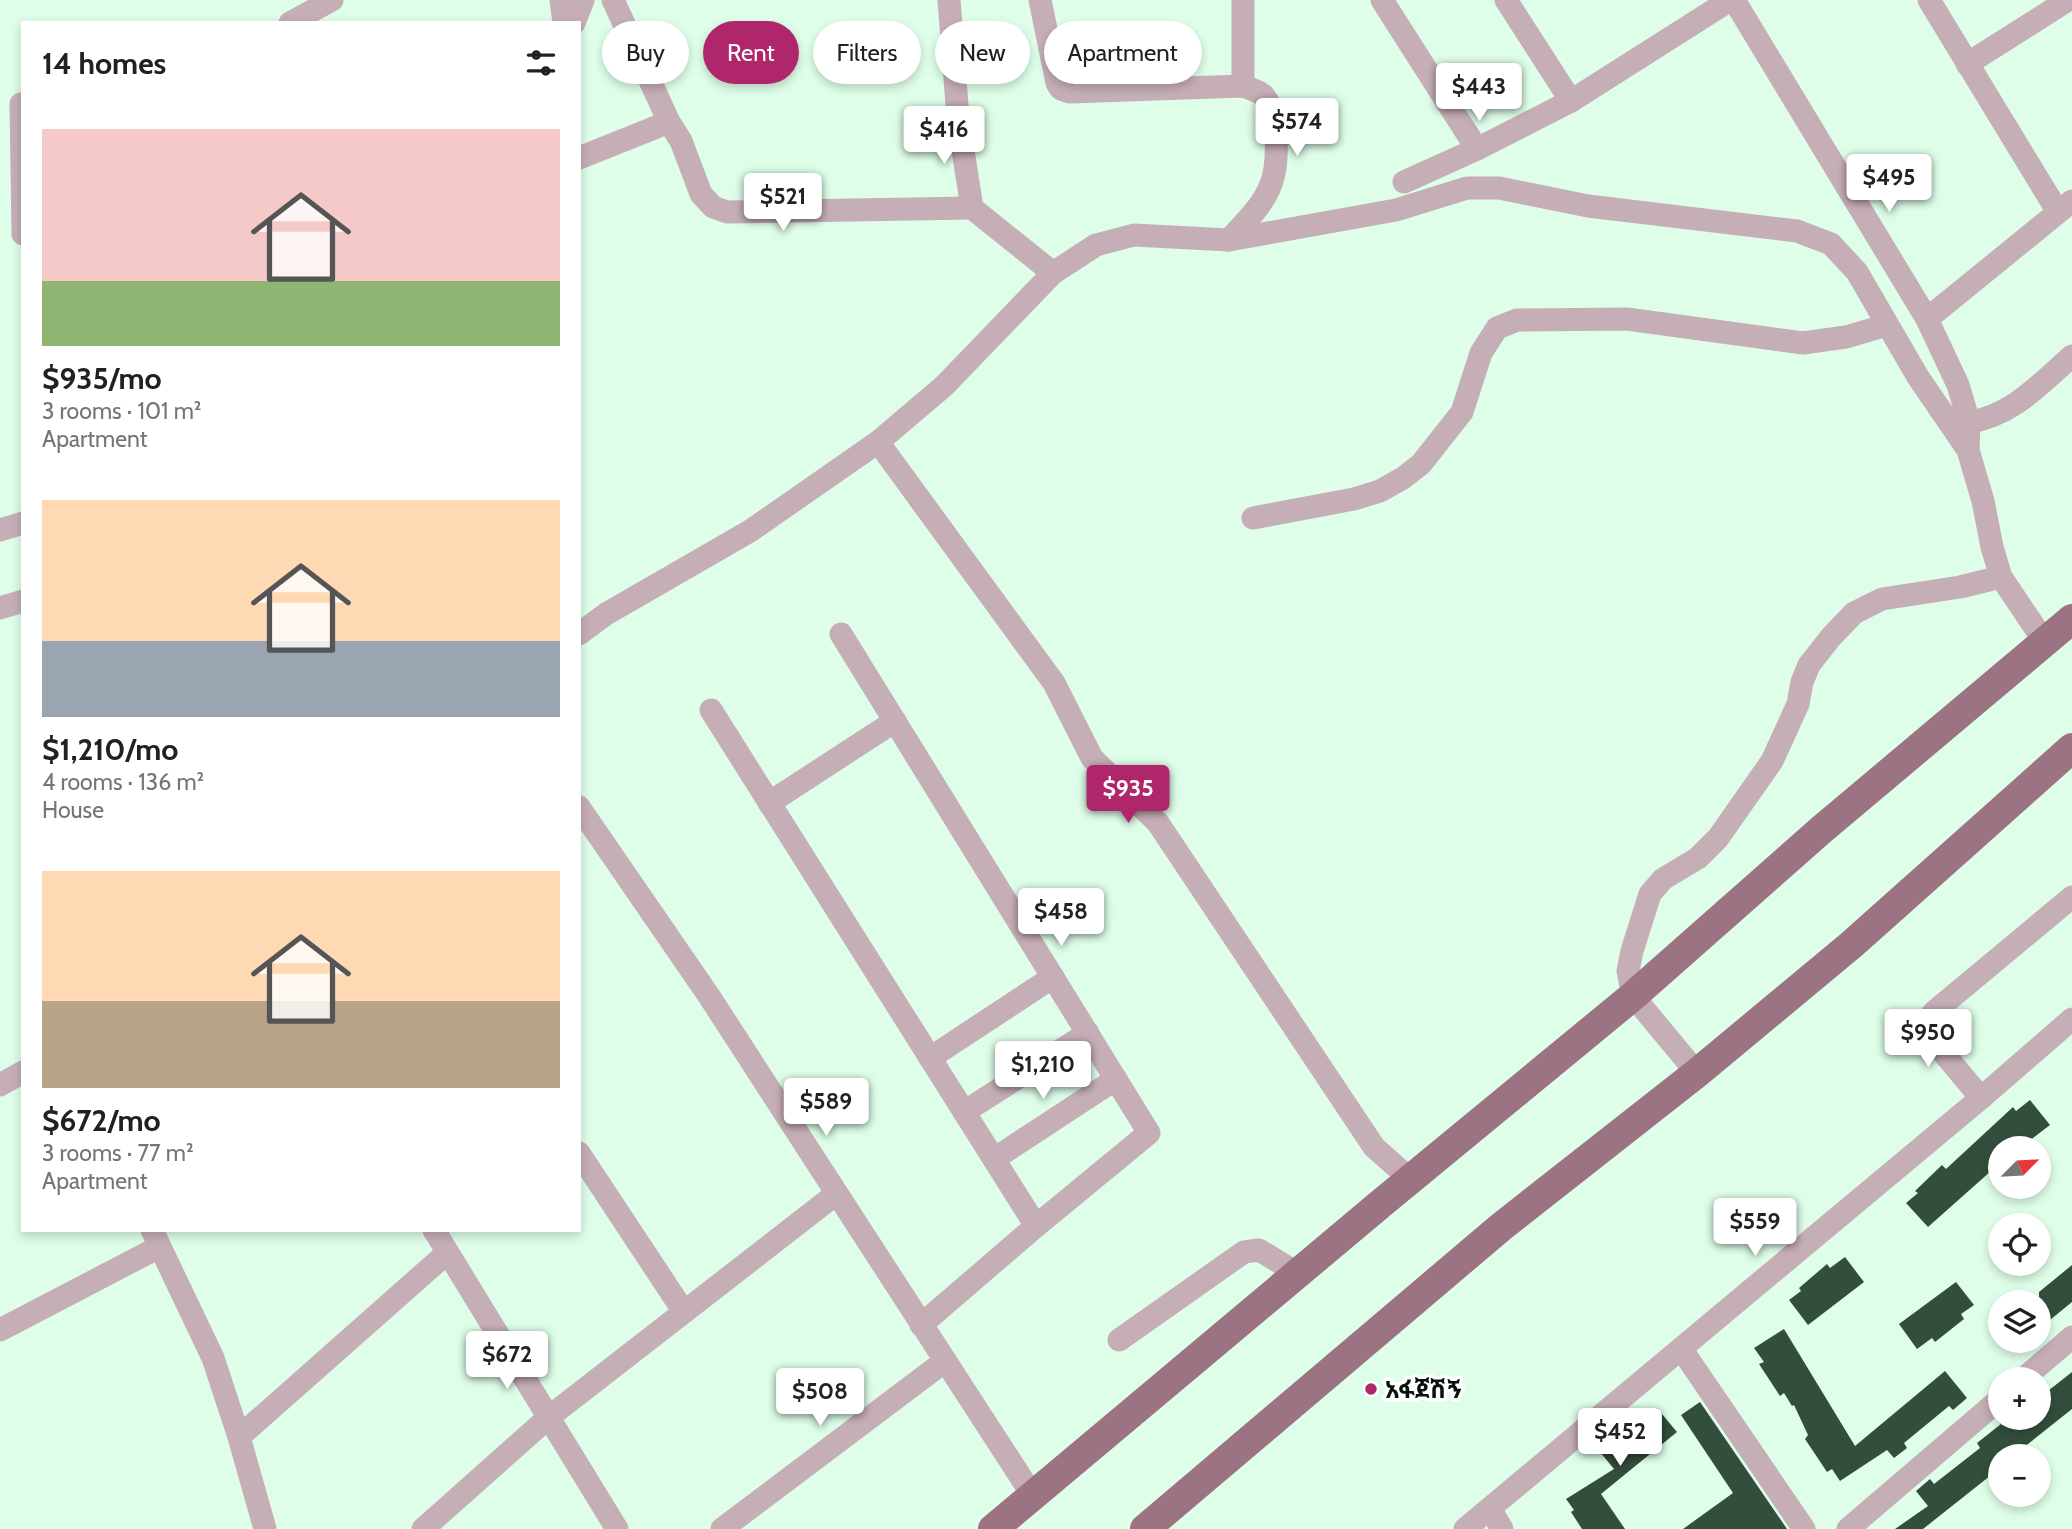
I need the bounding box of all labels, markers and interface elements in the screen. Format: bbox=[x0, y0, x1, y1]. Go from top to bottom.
chip: Buy bbox=[602, 21, 689, 84]
chip: Rent bbox=[703, 21, 799, 84]
chip: Filters bbox=[813, 21, 921, 84]
chip: New bbox=[935, 21, 1030, 84]
chip: Apartment bbox=[1044, 21, 1202, 84]
icon: filters bbox=[522, 44, 560, 82]
text: 14 homes bbox=[42, 45, 166, 82]
pin: $443 bbox=[1438, 64, 1520, 123]
text: $443 bbox=[1452, 72, 1506, 100]
pin: $574 bbox=[1256, 99, 1338, 158]
pin: $416 bbox=[903, 106, 985, 166]
text: $574 bbox=[1272, 107, 1322, 135]
text: $416 bbox=[920, 115, 968, 143]
pin: $495 bbox=[1848, 154, 1930, 214]
text: $495 bbox=[1863, 163, 1915, 191]
icon: home bbox=[238, 174, 364, 300]
pin: $521 bbox=[742, 174, 824, 233]
text: $521 bbox=[760, 182, 806, 210]
text: $935/mo bbox=[42, 360, 162, 397]
text: 3 rooms · 101 m² bbox=[42, 397, 201, 425]
text: Apartment bbox=[42, 425, 147, 453]
icon: home bbox=[238, 545, 364, 671]
text: $1,210/mo bbox=[42, 731, 178, 768]
pin: $935 bbox=[1087, 766, 1169, 825]
text: 4 rooms · 136 m² bbox=[42, 768, 204, 796]
text: $935 bbox=[1102, 774, 1154, 802]
text: House bbox=[42, 796, 104, 824]
pin: $458 bbox=[1020, 888, 1102, 948]
text: $458 bbox=[1034, 897, 1088, 925]
icon: home bbox=[238, 916, 364, 1042]
pin: $950 bbox=[1887, 1010, 1969, 1069]
text: $950 bbox=[1901, 1018, 1955, 1046]
pin: $1,210 bbox=[986, 1042, 1100, 1101]
text: $1,210 bbox=[1011, 1050, 1075, 1078]
pin: $589 bbox=[785, 1078, 867, 1138]
text: $589 bbox=[800, 1087, 852, 1115]
text: $672/mo bbox=[42, 1102, 161, 1139]
north arrow bbox=[1988, 1136, 2051, 1199]
map controls bbox=[1988, 1136, 2051, 1507]
text: 3 rooms · 77 m² bbox=[42, 1139, 194, 1167]
text: Apartment bbox=[42, 1167, 147, 1195]
pin: $559 bbox=[1714, 1198, 1796, 1258]
text: $559 bbox=[1730, 1207, 1780, 1235]
button: locate bbox=[1988, 1213, 2051, 1276]
button: layers bbox=[1988, 1290, 2051, 1353]
pin: $672 bbox=[466, 1332, 548, 1391]
text: $672 bbox=[482, 1340, 532, 1368]
button: + bbox=[1988, 1367, 2051, 1430]
pin: $508 bbox=[779, 1368, 861, 1428]
place label: አፋጀሽኝ bbox=[1385, 1375, 1462, 1404]
text: $508 bbox=[792, 1377, 848, 1405]
marker: አፋጀሽኝ bbox=[1363, 1381, 1379, 1397]
pin: $452 bbox=[1579, 1408, 1661, 1468]
text: $452 bbox=[1594, 1417, 1646, 1445]
button: − bbox=[1988, 1444, 2051, 1507]

